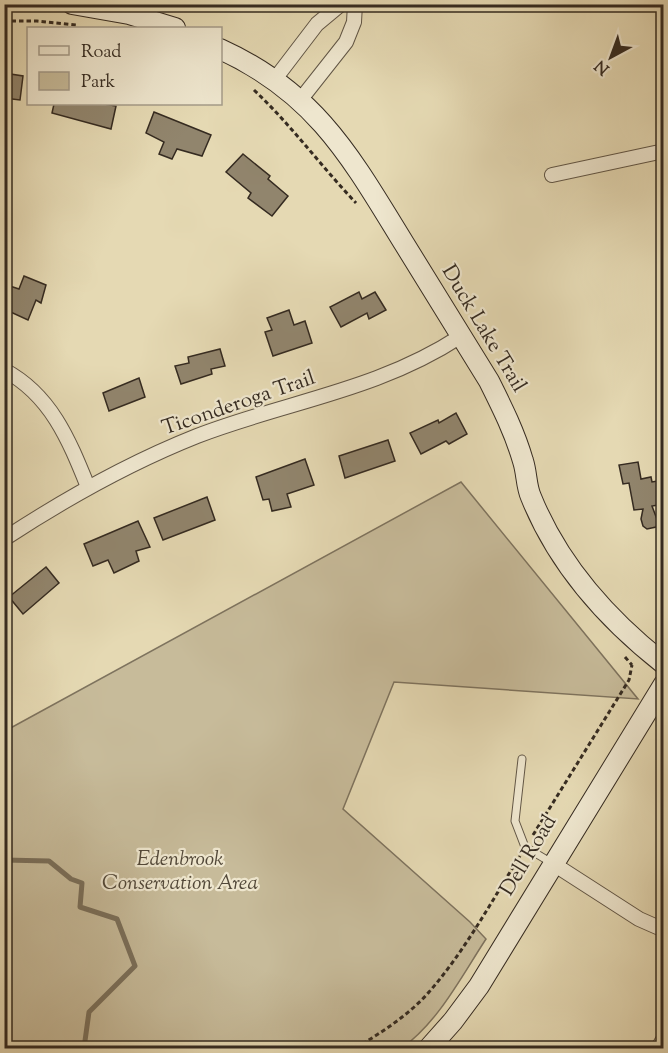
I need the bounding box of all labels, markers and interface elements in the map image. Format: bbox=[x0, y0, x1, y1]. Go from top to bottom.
legend bbox=[27, 27, 222, 105]
north arrow bbox=[581, 27, 641, 87]
text: Road bbox=[81, 40, 121, 66]
text: N bbox=[590, 53, 615, 79]
text: Park bbox=[81, 70, 116, 96]
street label: Duck Lake Trail bbox=[433, 260, 533, 399]
street label: Ticonderoga Trail bbox=[158, 364, 320, 444]
street label: Dell Road bbox=[493, 810, 565, 902]
park label: Edenbrook Conservation Area bbox=[102, 845, 258, 899]

